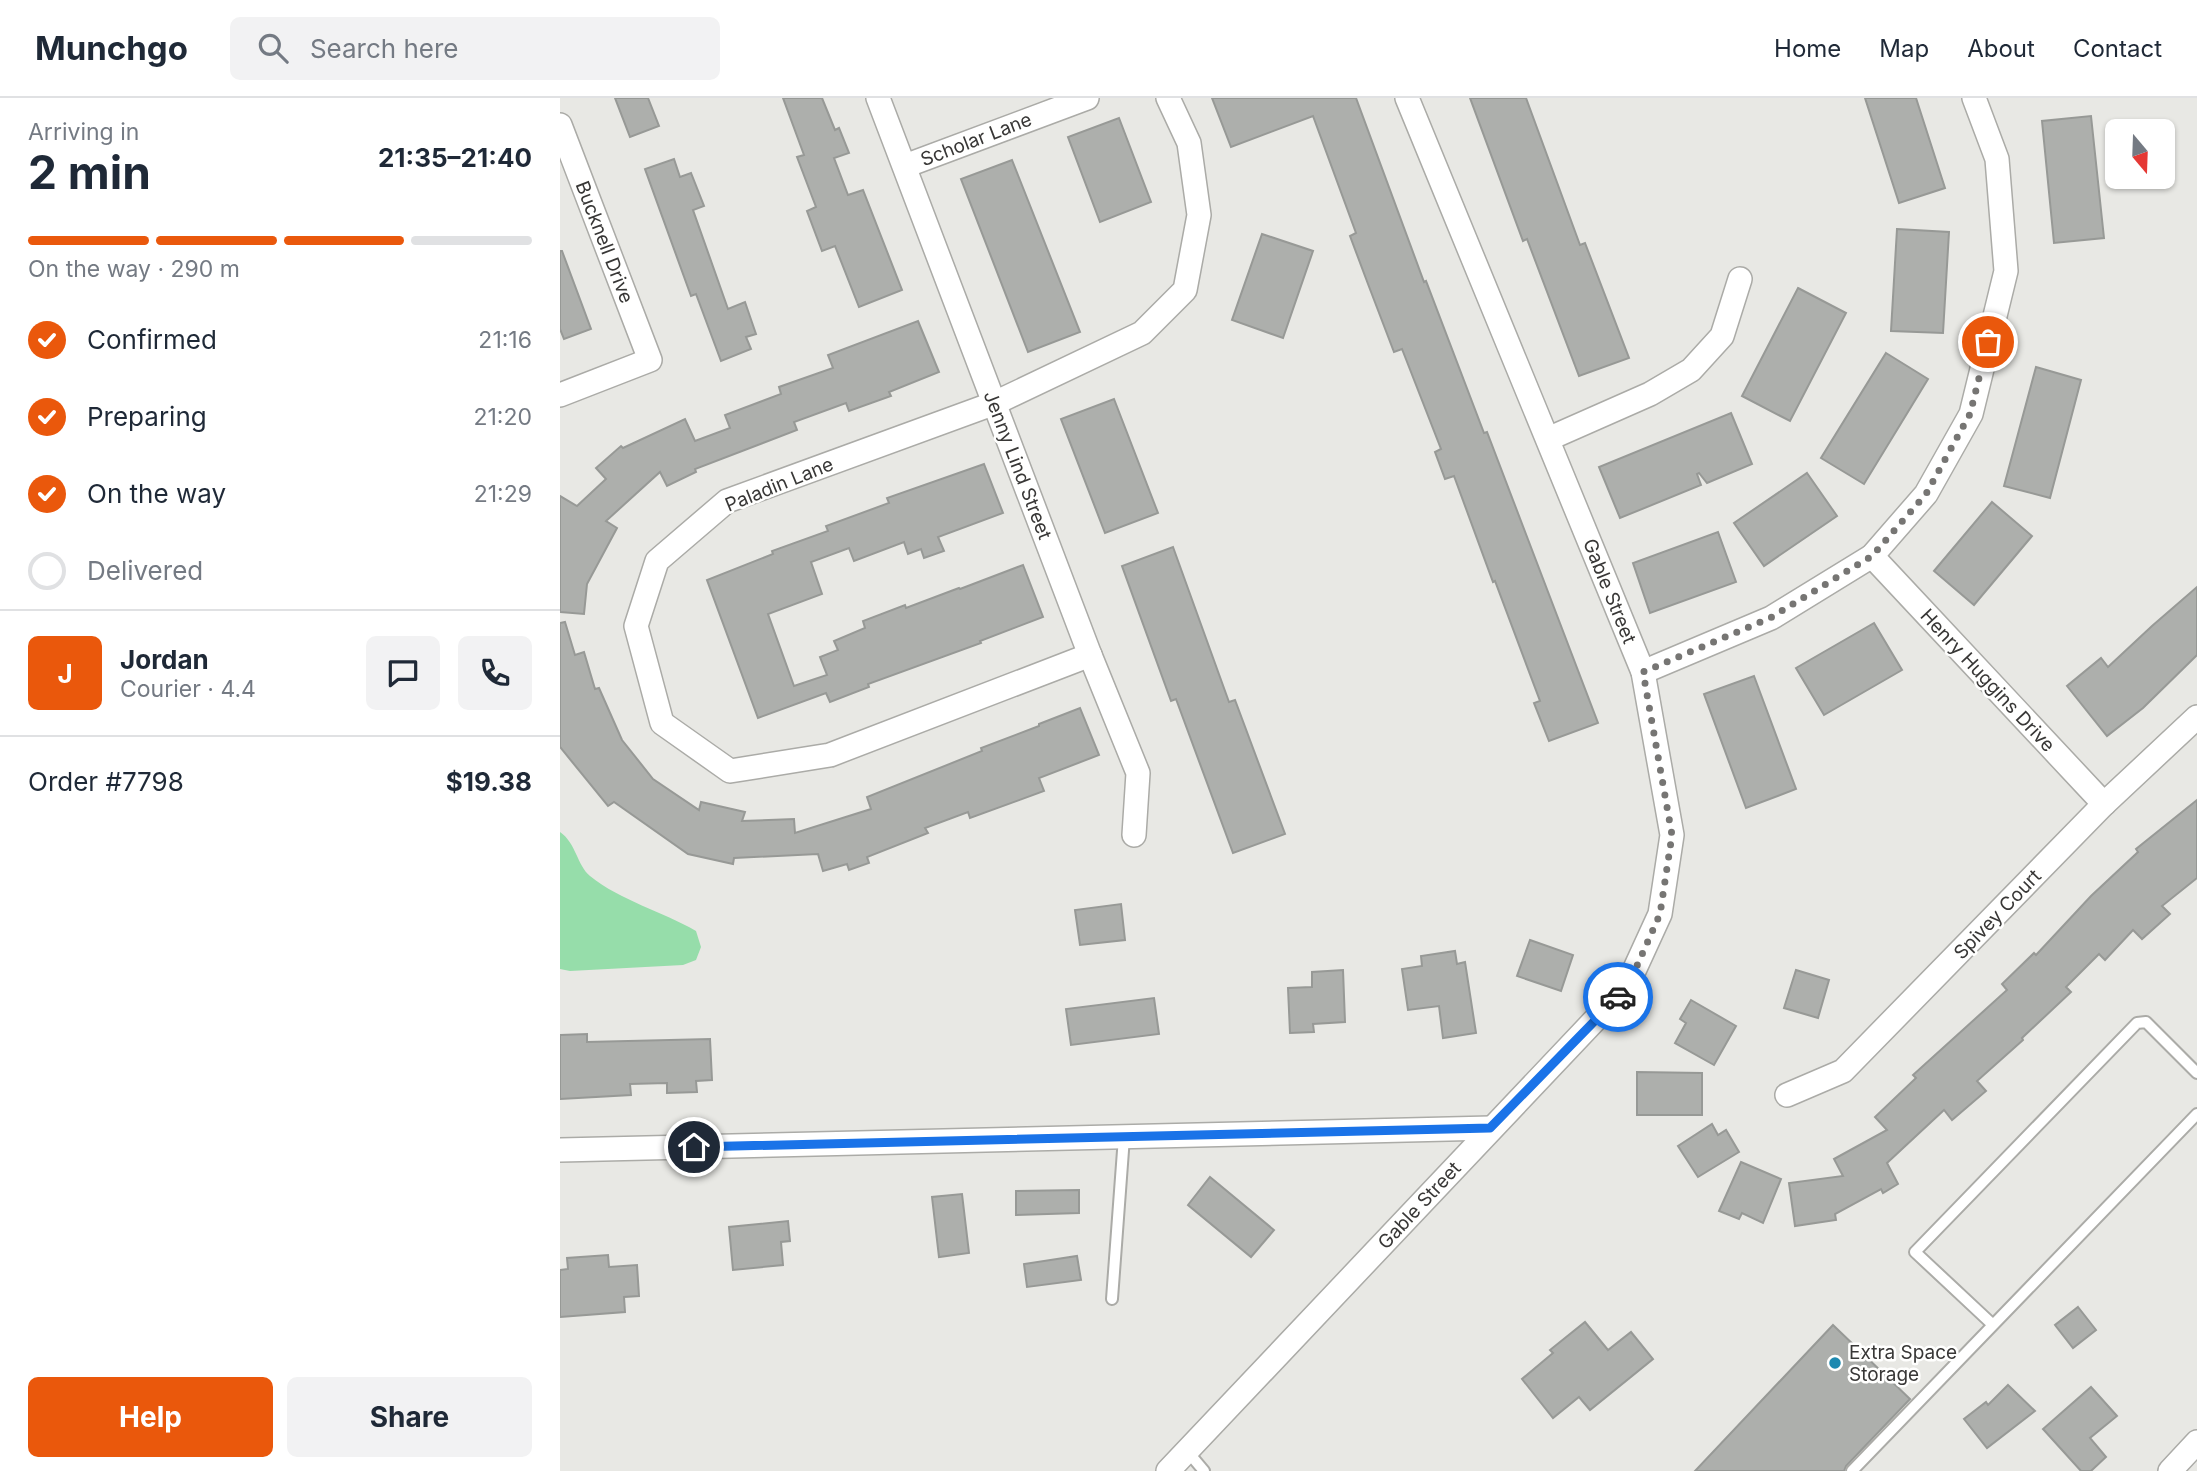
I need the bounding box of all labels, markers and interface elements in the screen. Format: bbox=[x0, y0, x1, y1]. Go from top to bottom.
search box bbox=[230, 17, 720, 80]
text: Munchgo bbox=[35, 28, 188, 68]
icon: search bbox=[254, 29, 292, 67]
text: Search here bbox=[310, 33, 459, 64]
text: Home bbox=[1774, 34, 1841, 63]
text: Map bbox=[1879, 34, 1929, 63]
text: About bbox=[1967, 34, 2035, 63]
text: Contact bbox=[2073, 34, 2162, 63]
street label: Scholar Lane bbox=[917, 108, 1035, 171]
text: Arriving in bbox=[28, 118, 139, 146]
north arrow bbox=[2105, 119, 2175, 189]
map controls bbox=[2105, 119, 2175, 189]
text: 21:35–21:40 bbox=[378, 142, 532, 173]
text: 2 min bbox=[28, 144, 151, 200]
street label: Bucknell Drive bbox=[571, 178, 638, 306]
text: On the way · 290 m bbox=[28, 255, 240, 283]
pin bbox=[1958, 312, 2018, 372]
icon: check bbox=[28, 321, 66, 359]
icon: bag bbox=[1969, 323, 2007, 361]
text: Confirmed bbox=[87, 324, 217, 355]
text: 21:16 bbox=[478, 326, 532, 354]
street label: Jenny Lind Street bbox=[979, 388, 1056, 543]
icon: check bbox=[28, 398, 66, 436]
text: Preparing bbox=[87, 401, 207, 432]
text: 21:20 bbox=[473, 403, 532, 431]
street label: Paladin Lane bbox=[722, 452, 837, 517]
icon: check bbox=[28, 475, 66, 513]
text: On the way bbox=[87, 478, 226, 509]
text: 21:29 bbox=[474, 480, 532, 508]
street label: Gable Street bbox=[1578, 535, 1641, 647]
text: Delivered bbox=[87, 555, 203, 586]
street label: Henry Huggins Drive bbox=[1915, 604, 2060, 757]
button: chat bbox=[366, 636, 440, 710]
button: phone bbox=[458, 636, 532, 710]
text: Jordan bbox=[120, 644, 209, 675]
text: J bbox=[57, 658, 73, 689]
text: Courier · 4.4 bbox=[120, 675, 256, 703]
text: Order #7798 bbox=[28, 766, 184, 797]
text: $19.38 bbox=[446, 766, 532, 797]
street label: Spivey Court bbox=[1949, 865, 2046, 964]
courier bbox=[1583, 962, 1653, 1032]
icon: car bbox=[1599, 978, 1637, 1016]
pin bbox=[664, 1117, 724, 1177]
icon: home bbox=[675, 1128, 713, 1166]
street label: Gable Street bbox=[1373, 1157, 1466, 1254]
place label: Extra Space Storage bbox=[1849, 1341, 1957, 1386]
marker: Extra Space Storage bbox=[1827, 1355, 1843, 1371]
button: Help bbox=[28, 1377, 273, 1457]
button: Share bbox=[287, 1377, 532, 1457]

